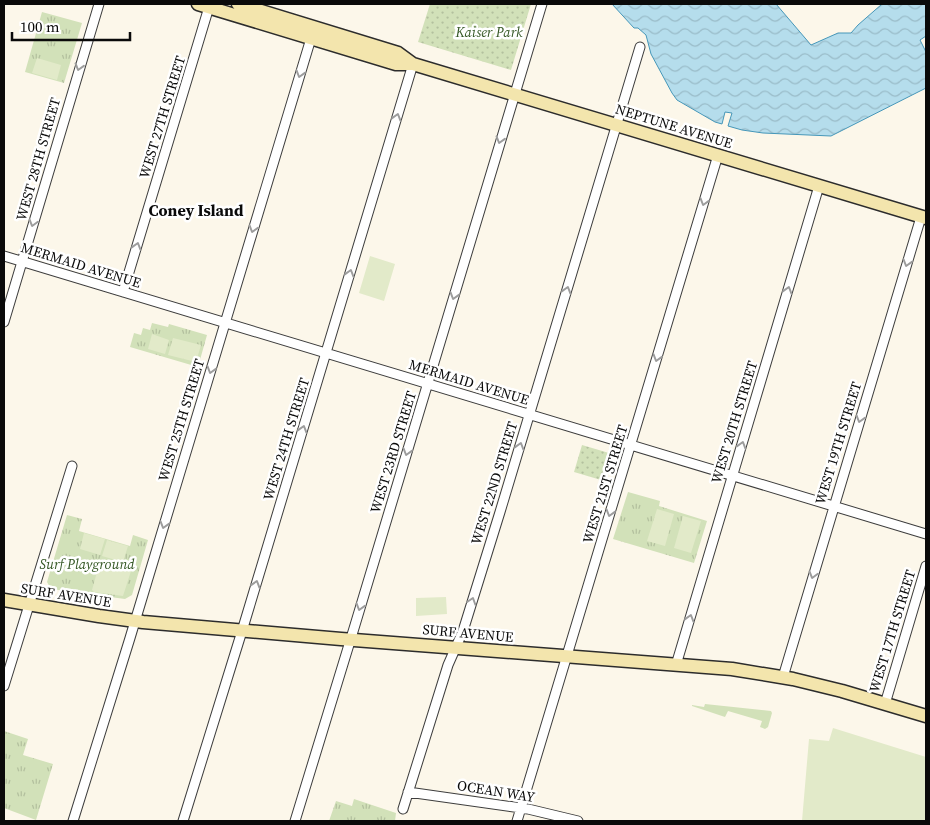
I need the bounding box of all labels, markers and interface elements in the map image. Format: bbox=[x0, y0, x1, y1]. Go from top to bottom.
scale bar bbox=[12, 10, 130, 42]
text: 100 m bbox=[20, 16, 60, 37]
park label: Kaiser Park bbox=[454, 22, 523, 42]
street label: WEST 27TH STREET bbox=[134, 53, 190, 181]
one-way arrow bbox=[75, 62, 85, 71]
one-way arrow bbox=[295, 69, 305, 77]
street label: WEST 28TH STREET bbox=[11, 95, 65, 223]
street label: NEPTUNE AVENUE bbox=[613, 99, 735, 153]
one-way arrow bbox=[392, 114, 402, 122]
one-way arrow bbox=[496, 136, 506, 144]
one-way arrow bbox=[699, 197, 709, 206]
district label: Coney Island bbox=[149, 199, 244, 221]
one-way arrow bbox=[29, 218, 39, 227]
one-way arrow bbox=[248, 225, 258, 233]
street label: MERMAID AVENUE bbox=[19, 237, 143, 293]
one-way arrow bbox=[132, 242, 142, 250]
one-way arrow bbox=[903, 259, 913, 267]
one-way arrow bbox=[345, 269, 355, 278]
one-way arrow bbox=[561, 286, 571, 295]
one-way arrow bbox=[783, 286, 793, 294]
one-way arrow bbox=[449, 291, 459, 300]
one-way arrow bbox=[653, 353, 663, 361]
street label: MERMAID AVENUE bbox=[407, 354, 531, 410]
street label: WEST 25TH STREET bbox=[153, 356, 209, 484]
street label: WEST 20TH STREET bbox=[706, 358, 762, 486]
one-way arrow bbox=[206, 365, 216, 373]
street label: WEST 24TH STREET bbox=[258, 375, 314, 503]
street label: WEST 19TH STREET bbox=[810, 379, 866, 507]
street label: WEST 23RD STREET bbox=[365, 388, 421, 515]
one-way arrow bbox=[856, 414, 866, 423]
street label: WEST 22ND STREET bbox=[466, 419, 522, 547]
street label: WEST 21ST STREET bbox=[577, 422, 633, 546]
one-way arrow bbox=[298, 425, 308, 433]
one-way arrow bbox=[515, 442, 525, 450]
one-way arrow bbox=[736, 442, 746, 450]
one-way arrow bbox=[403, 447, 413, 455]
one-way arrow bbox=[606, 509, 616, 517]
one-way arrow bbox=[159, 521, 169, 529]
park label: Surf Playground bbox=[39, 554, 135, 574]
street label: WEST 17TH STREET bbox=[864, 567, 920, 695]
one-way arrow bbox=[809, 570, 819, 578]
street label: SURF AVENUE bbox=[19, 578, 113, 612]
one-way arrow bbox=[251, 580, 261, 589]
one-way arrow bbox=[467, 597, 477, 606]
one-way arrow bbox=[356, 603, 366, 611]
one-way arrow bbox=[685, 614, 695, 622]
street label: SURF AVENUE bbox=[422, 619, 514, 647]
street label: OCEAN WAY bbox=[456, 775, 536, 807]

